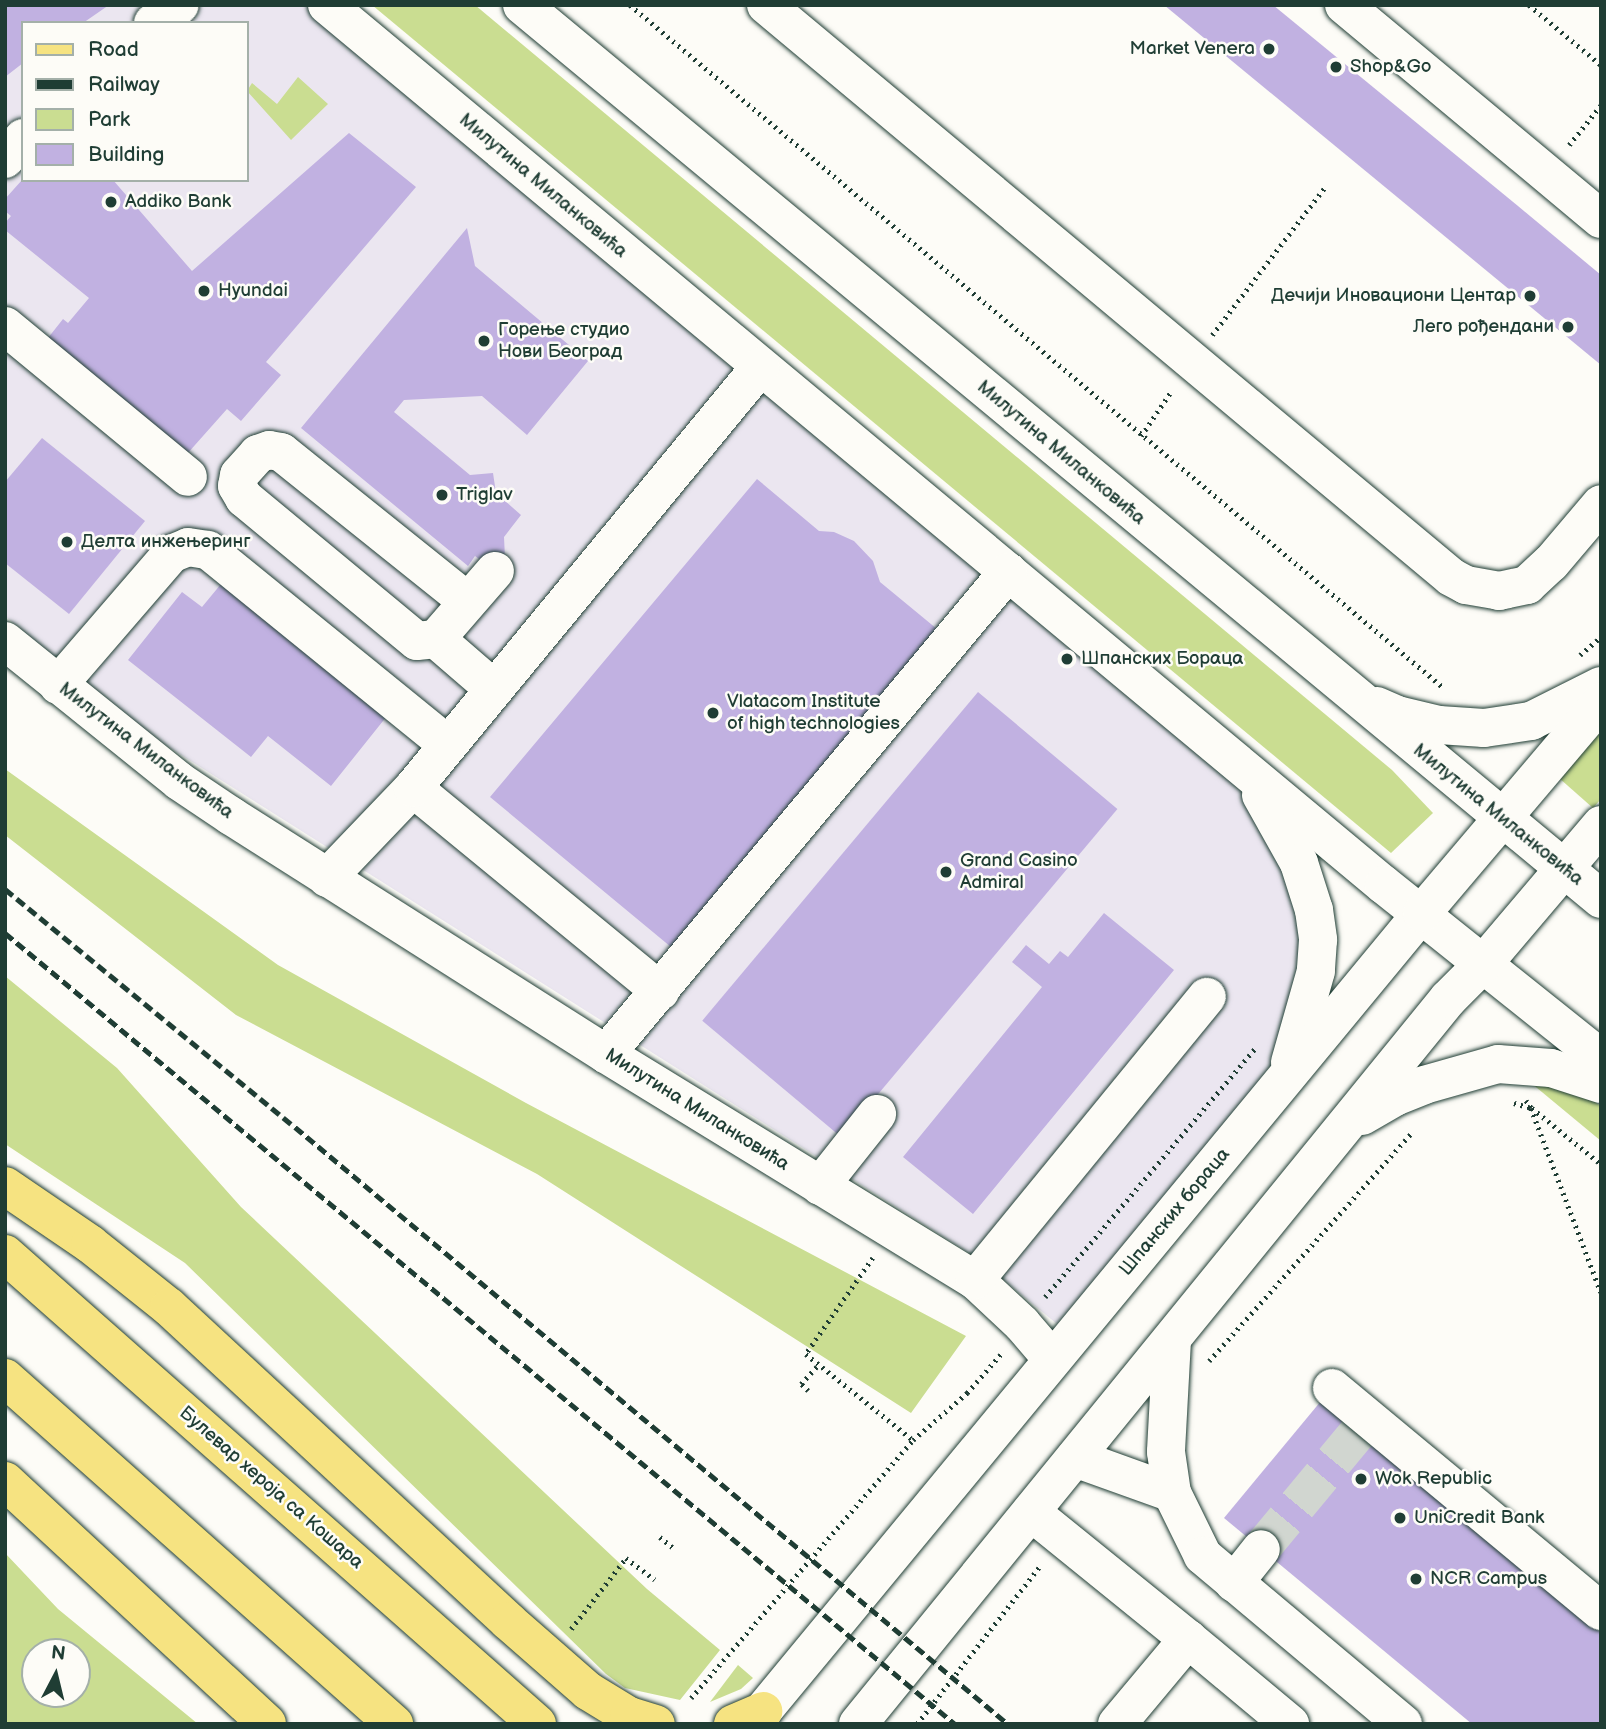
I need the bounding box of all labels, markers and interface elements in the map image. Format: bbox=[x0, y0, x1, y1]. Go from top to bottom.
legend bbox=[21, 21, 248, 182]
text: Road bbox=[88, 37, 139, 62]
place label: Market Venera bbox=[1129, 38, 1255, 60]
marker: Market Venera bbox=[1261, 41, 1277, 57]
place label: Shop&Go bbox=[1350, 56, 1431, 78]
marker: Shop&Go bbox=[1328, 59, 1344, 75]
text: Railway bbox=[88, 72, 160, 97]
text: Park bbox=[88, 107, 130, 132]
street label: Милутина Миланковића bbox=[454, 109, 632, 263]
text: Building bbox=[88, 142, 164, 167]
place label: Addiko Bank bbox=[125, 191, 231, 213]
marker: Addiko Bank bbox=[103, 194, 119, 210]
place label: Hyundai bbox=[218, 280, 288, 302]
marker: Hyundai bbox=[196, 283, 212, 299]
place label: Дечији Иновациони Центар bbox=[1271, 285, 1516, 307]
marker: Дечији Иновациони Центар bbox=[1522, 288, 1538, 304]
place label: Лего рођендани bbox=[1413, 316, 1554, 338]
place label: Горење студио Нови Београд bbox=[498, 319, 629, 363]
marker: Лего рођендани bbox=[1560, 319, 1576, 335]
marker: Горење студио Нови Београд bbox=[476, 333, 492, 349]
street label: Милутина Миланковића bbox=[972, 376, 1150, 530]
place label: Triglav bbox=[456, 484, 513, 506]
marker: Triglav bbox=[434, 487, 450, 503]
place label: Делта инжењеринг bbox=[81, 531, 251, 553]
marker: Делта инжењеринг bbox=[59, 534, 75, 550]
place label: Шпанских Бораца bbox=[1081, 648, 1244, 670]
marker: Шпанских Бораца bbox=[1059, 651, 1075, 667]
street label: Милутина Миланковића bbox=[54, 678, 238, 824]
place label: Vlatacom Institute of high technologies bbox=[727, 691, 900, 735]
marker: Vlatacom Institute of high technologies bbox=[705, 705, 721, 721]
street label: Милутина Миланковића bbox=[1408, 739, 1588, 891]
place label: Grand Casino Admiral bbox=[960, 850, 1078, 894]
marker: Grand Casino Admiral bbox=[938, 864, 954, 880]
street label: Милутина Миланковића bbox=[601, 1044, 793, 1176]
street label: Шпанских бораца bbox=[1115, 1143, 1235, 1281]
street label: Булевар хероја са Кошара bbox=[174, 1402, 368, 1574]
place label: Wok Republic bbox=[1375, 1468, 1492, 1490]
marker: Wok Republic bbox=[1353, 1471, 1369, 1487]
place label: UniCredit Bank bbox=[1414, 1507, 1544, 1529]
marker: UniCredit Bank bbox=[1392, 1510, 1408, 1526]
place label: NCR Campus bbox=[1430, 1568, 1547, 1590]
marker: NCR Campus bbox=[1408, 1571, 1424, 1587]
north arrow bbox=[21, 1638, 91, 1708]
text: N bbox=[50, 1641, 67, 1666]

